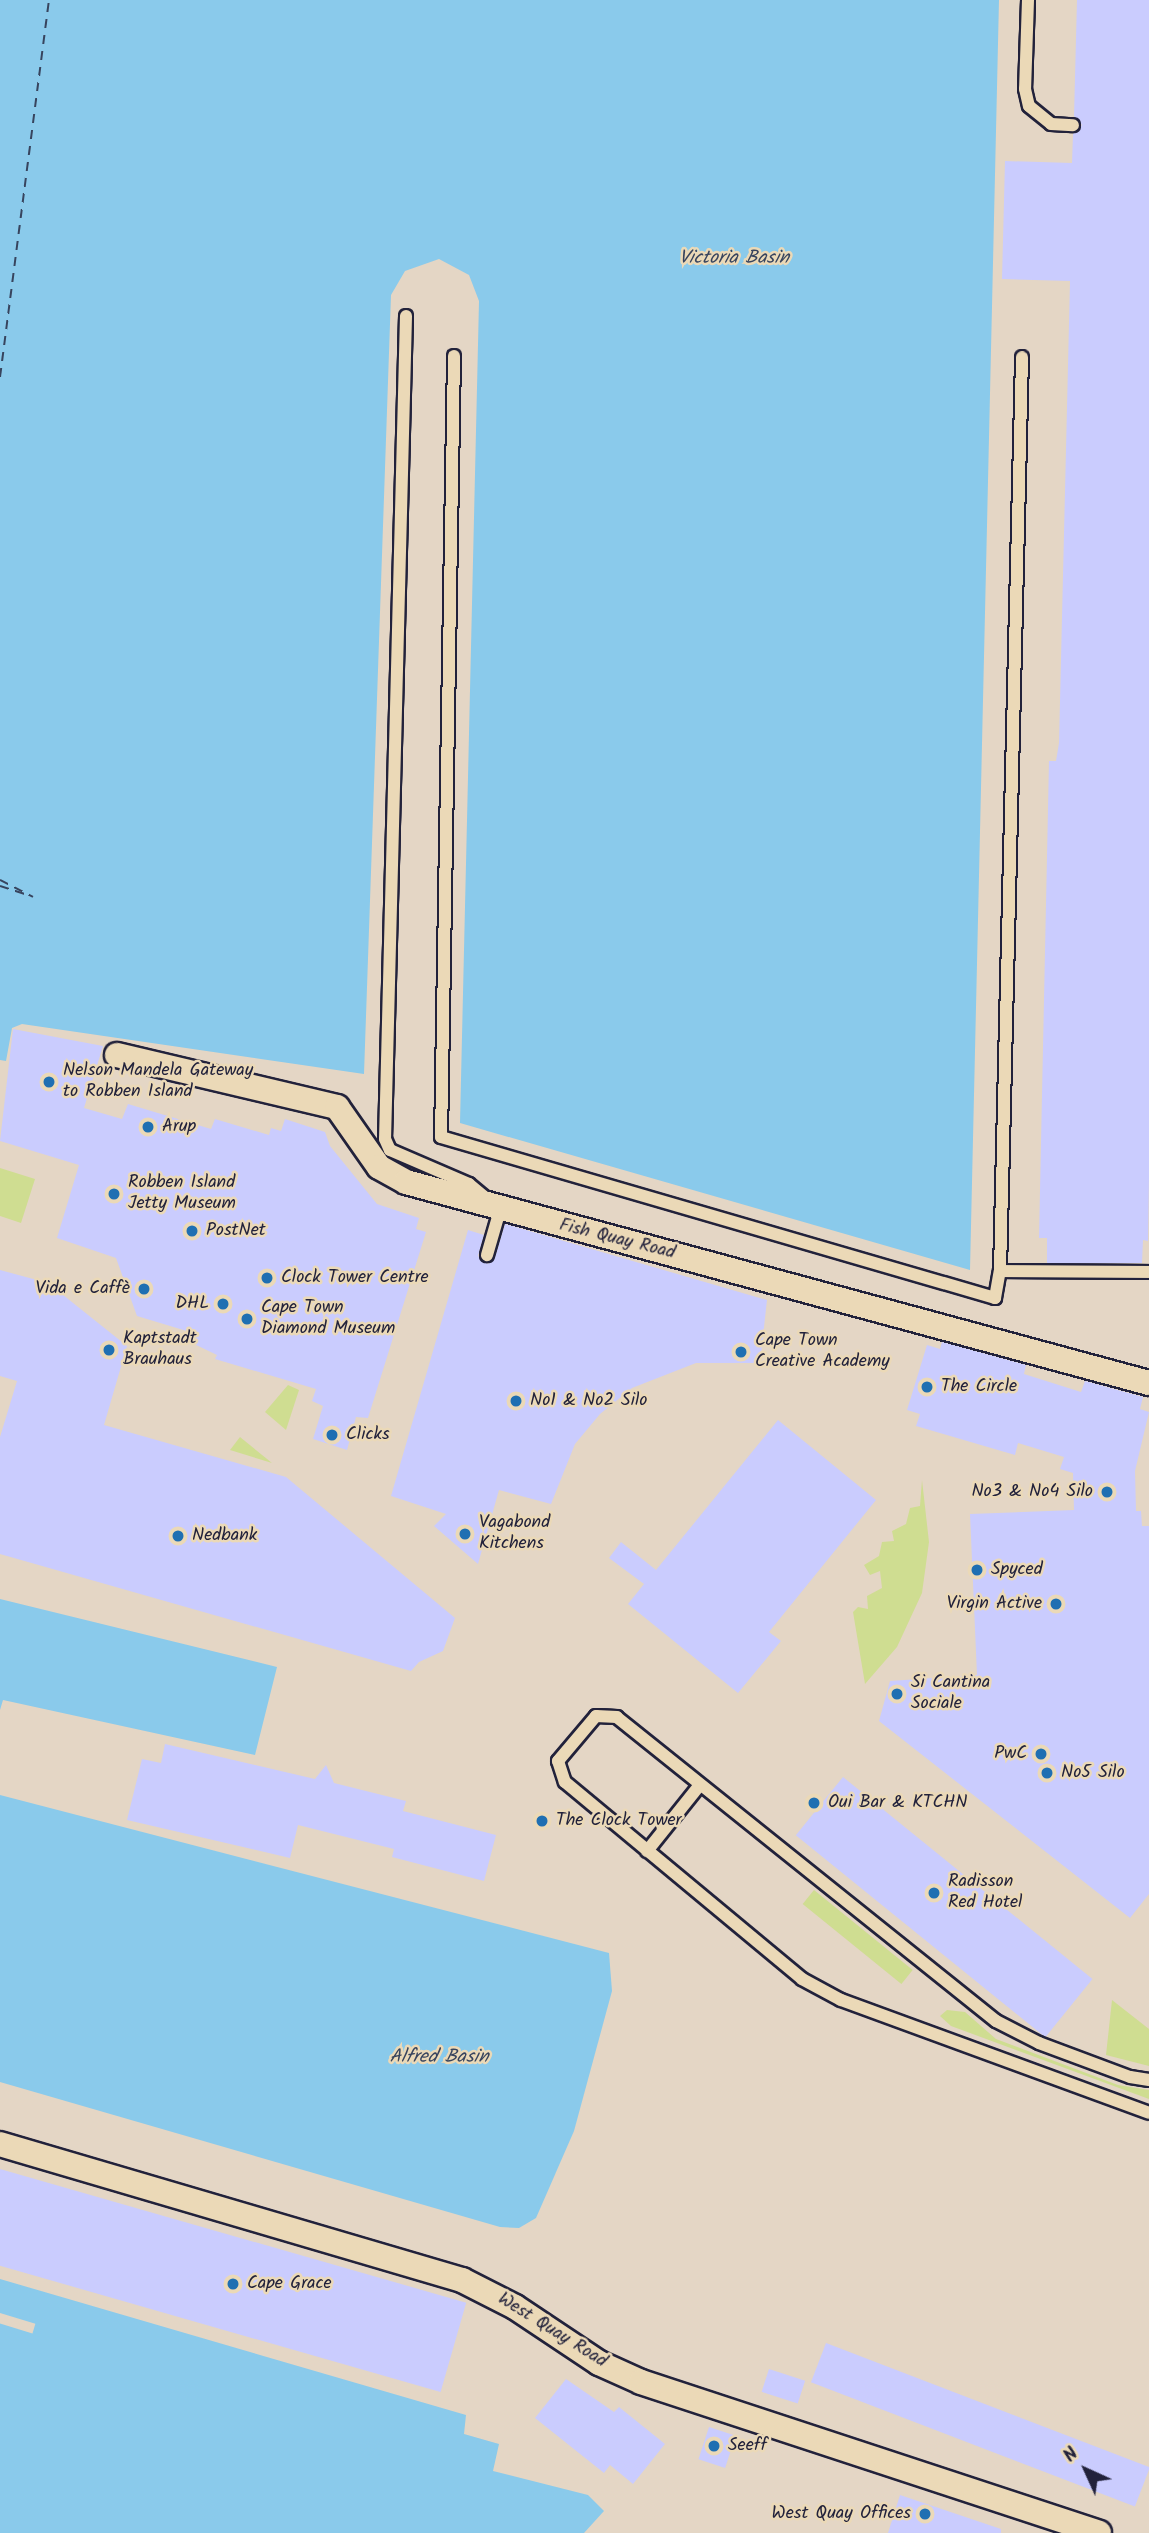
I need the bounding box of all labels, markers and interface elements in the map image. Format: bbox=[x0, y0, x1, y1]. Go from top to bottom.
water label: Victoria Basin bbox=[679, 248, 789, 270]
place label: Nelson Mandela Gateway to Robben Island bbox=[63, 1061, 253, 1104]
marker: Nelson Mandela Gateway to Robben Island bbox=[41, 1074, 57, 1090]
place label: Arup bbox=[162, 1116, 196, 1138]
marker: Arup bbox=[140, 1119, 156, 1135]
place label: Robben Island Jetty Museum bbox=[128, 1173, 236, 1216]
marker: Robben Island Jetty Museum bbox=[106, 1186, 122, 1202]
street label: Fish Quay Road bbox=[557, 1215, 677, 1265]
place label: PostNet bbox=[206, 1220, 266, 1242]
marker: PostNet bbox=[184, 1223, 200, 1239]
place label: Clock Tower Centre bbox=[281, 1267, 429, 1289]
marker: Clock Tower Centre bbox=[259, 1270, 275, 1286]
place label: Vida e Caffè bbox=[36, 1278, 130, 1300]
marker: Vida e Caffè bbox=[136, 1281, 152, 1297]
place label: DHL bbox=[176, 1293, 209, 1315]
marker: DHL bbox=[215, 1296, 231, 1312]
place label: Cape Town Diamond Museum bbox=[261, 1298, 395, 1340]
marker: Cape Town Diamond Museum bbox=[239, 1311, 255, 1327]
place label: Kaptstadt Brauhaus bbox=[123, 1329, 197, 1372]
place label: Cape Town Creative Academy bbox=[755, 1331, 890, 1374]
marker: Kaptstadt Brauhaus bbox=[101, 1342, 117, 1358]
marker: Cape Town Creative Academy bbox=[733, 1344, 749, 1360]
place label: The Circle bbox=[941, 1376, 1017, 1398]
marker: The Circle bbox=[919, 1379, 935, 1395]
place label: No1 & No2 Silo bbox=[530, 1390, 648, 1412]
marker: No1 & No2 Silo bbox=[508, 1393, 524, 1409]
place label: Clicks bbox=[346, 1424, 390, 1446]
marker: Clicks bbox=[324, 1427, 340, 1443]
place label: No3 & No4 Silo bbox=[971, 1481, 1093, 1503]
marker: No3 & No4 Silo bbox=[1099, 1484, 1115, 1500]
place label: Vagabond Kitchens bbox=[479, 1513, 550, 1556]
place label: Nedbank bbox=[192, 1525, 257, 1547]
marker: Vagabond Kitchens bbox=[457, 1526, 473, 1542]
marker: Nedbank bbox=[170, 1528, 186, 1544]
place label: Spyced bbox=[991, 1559, 1043, 1581]
marker: Spyced bbox=[969, 1562, 985, 1578]
place label: Virgin Active bbox=[947, 1593, 1042, 1615]
marker: Virgin Active bbox=[1048, 1596, 1064, 1612]
place label: Si Cantina Sociale bbox=[911, 1673, 990, 1716]
marker: Si Cantina Sociale bbox=[889, 1686, 905, 1702]
place label: PwC bbox=[994, 1743, 1027, 1765]
marker: PwC bbox=[1033, 1746, 1049, 1762]
place label: No5 Silo bbox=[1061, 1762, 1125, 1784]
marker: No5 Silo bbox=[1039, 1765, 1055, 1781]
place label: Oui Bar & KTCHN bbox=[828, 1792, 967, 1814]
marker: Oui Bar & KTCHN bbox=[806, 1795, 822, 1811]
place label: The Clock Tower bbox=[556, 1810, 682, 1832]
marker: The Clock Tower bbox=[534, 1813, 550, 1829]
place label: Radisson Red Hotel bbox=[948, 1872, 1023, 1914]
marker: Radisson Red Hotel bbox=[926, 1885, 942, 1901]
water label: Alfred Basin bbox=[389, 2047, 489, 2069]
place label: Cape Grace bbox=[247, 2273, 332, 2295]
marker: Cape Grace bbox=[225, 2276, 241, 2292]
street label: West Quay Road bbox=[494, 2289, 610, 2373]
place label: Seeff bbox=[728, 2435, 767, 2457]
north arrow bbox=[1051, 2435, 1121, 2505]
marker: Seeff bbox=[706, 2438, 722, 2454]
text: N bbox=[1056, 2440, 1086, 2470]
place label: West Quay Offices bbox=[772, 2503, 911, 2525]
marker: West Quay Offices bbox=[917, 2506, 933, 2522]

